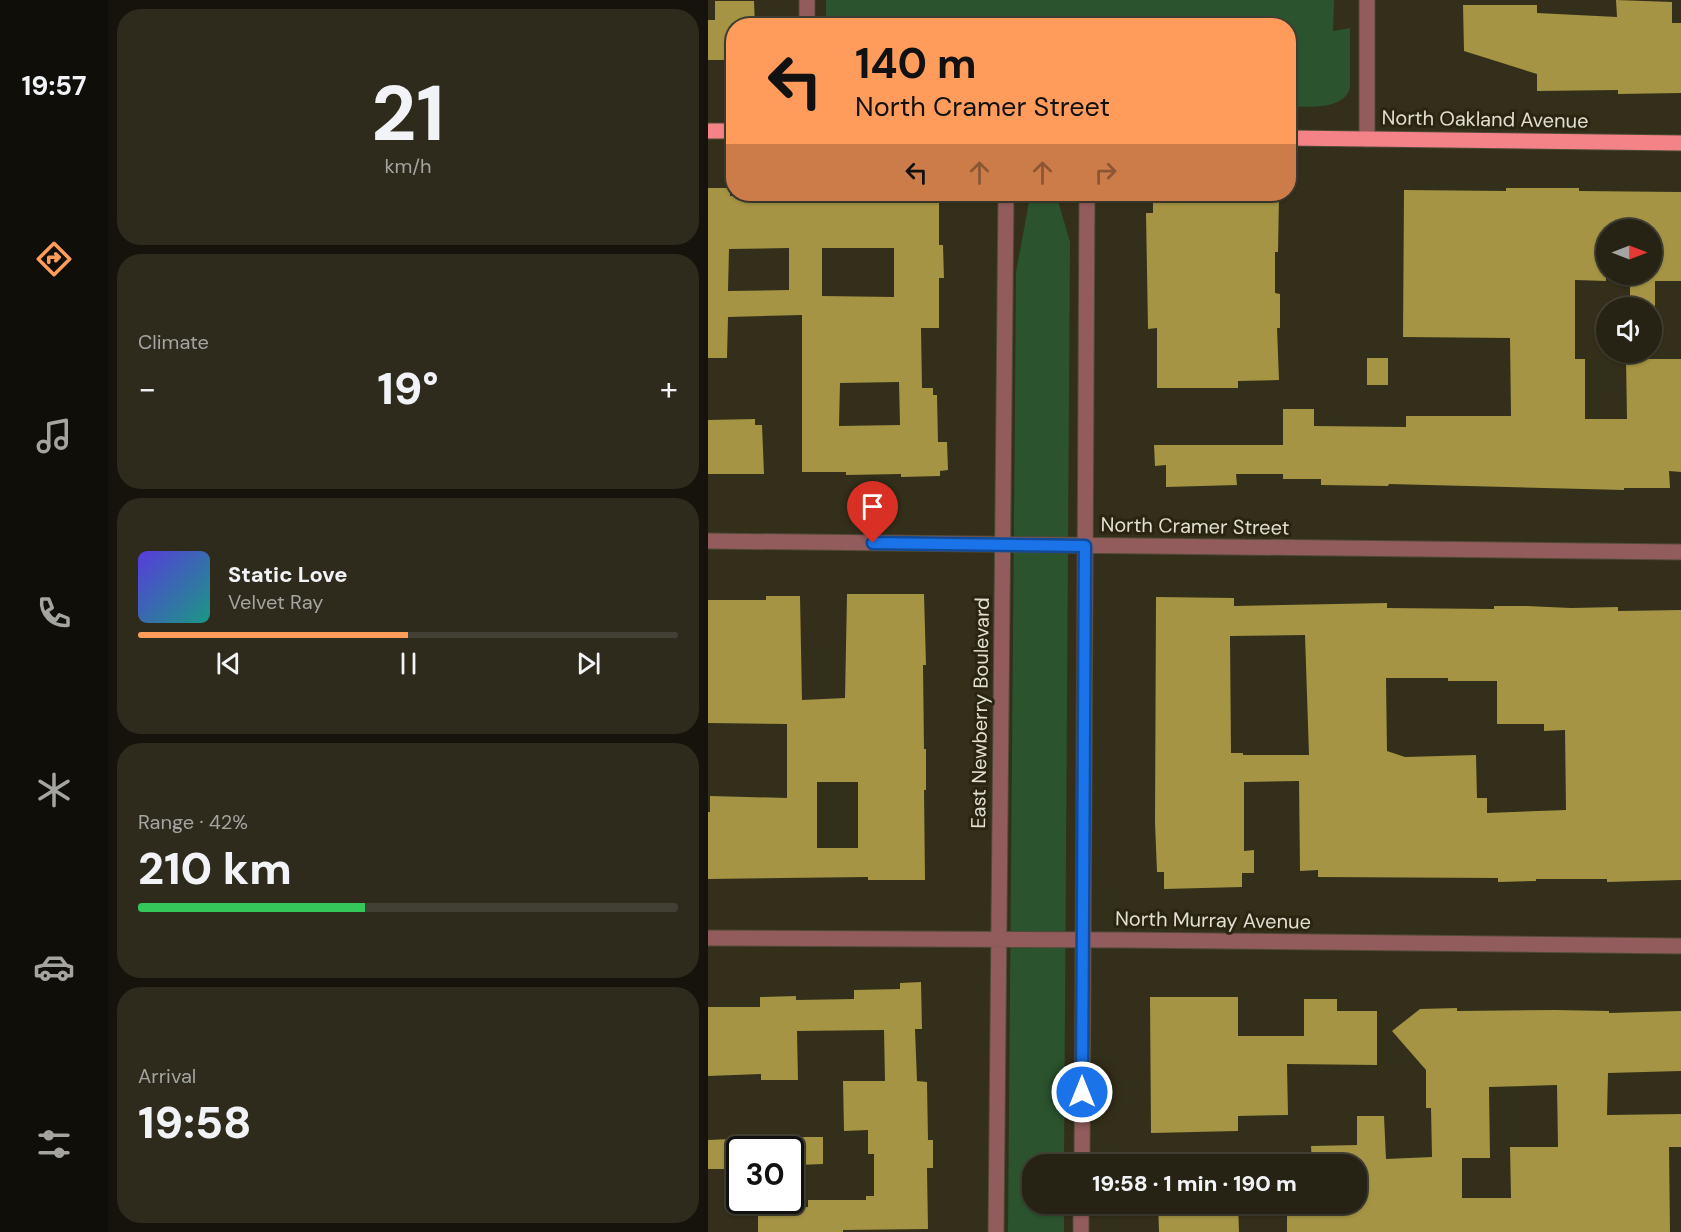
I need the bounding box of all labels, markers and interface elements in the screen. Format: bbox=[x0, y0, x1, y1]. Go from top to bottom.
text: 140 m bbox=[855, 36, 977, 91]
icon: left bbox=[756, 42, 834, 120]
text: 21 bbox=[371, 63, 445, 164]
text: 19:57 bbox=[22, 68, 86, 103]
text: North Cramer Street bbox=[855, 89, 1110, 124]
street label: North Oakland Avenue bbox=[1381, 104, 1589, 134]
text: km/h bbox=[384, 153, 432, 179]
icon: left bbox=[900, 156, 933, 189]
icon: ahead bbox=[963, 156, 996, 189]
icon: ahead bbox=[1026, 156, 1059, 189]
icon: right bbox=[1089, 156, 1122, 189]
north arrow bbox=[1596, 219, 1662, 285]
map controls bbox=[1596, 219, 1662, 363]
icon: directions bbox=[33, 238, 75, 280]
button: sound bbox=[1596, 297, 1662, 363]
text: Climate bbox=[138, 329, 209, 355]
text: 19° bbox=[377, 359, 439, 418]
text: − bbox=[138, 367, 156, 410]
text: + bbox=[660, 367, 678, 410]
icon: music bbox=[33, 415, 75, 457]
pin bbox=[847, 481, 898, 543]
icon: arrive bbox=[856, 490, 889, 523]
street label: North Cramer Street bbox=[1100, 511, 1290, 541]
text: Static Love bbox=[228, 560, 348, 589]
text: Velvet Ray bbox=[228, 589, 323, 615]
icon: phone bbox=[33, 592, 75, 634]
street label: East Newberry Boulevard bbox=[965, 597, 995, 829]
icon: previous bbox=[212, 647, 245, 680]
icon: pause bbox=[392, 647, 425, 680]
icon: next bbox=[572, 647, 605, 680]
icon: climate bbox=[33, 769, 75, 811]
text: Range · 42% bbox=[138, 809, 248, 835]
text: 210 km bbox=[138, 839, 292, 898]
street label: North Murray Avenue bbox=[1115, 905, 1311, 935]
icon: car bbox=[33, 946, 75, 988]
position arrow bbox=[1050, 1060, 1114, 1124]
text: Arrival bbox=[138, 1063, 196, 1089]
text: 19:58 bbox=[138, 1093, 252, 1152]
icon: filters bbox=[33, 1123, 75, 1165]
speed limit sign: 30 bbox=[726, 1136, 804, 1214]
text: 19:58 · 1 min · 190 m bbox=[1092, 1169, 1297, 1198]

